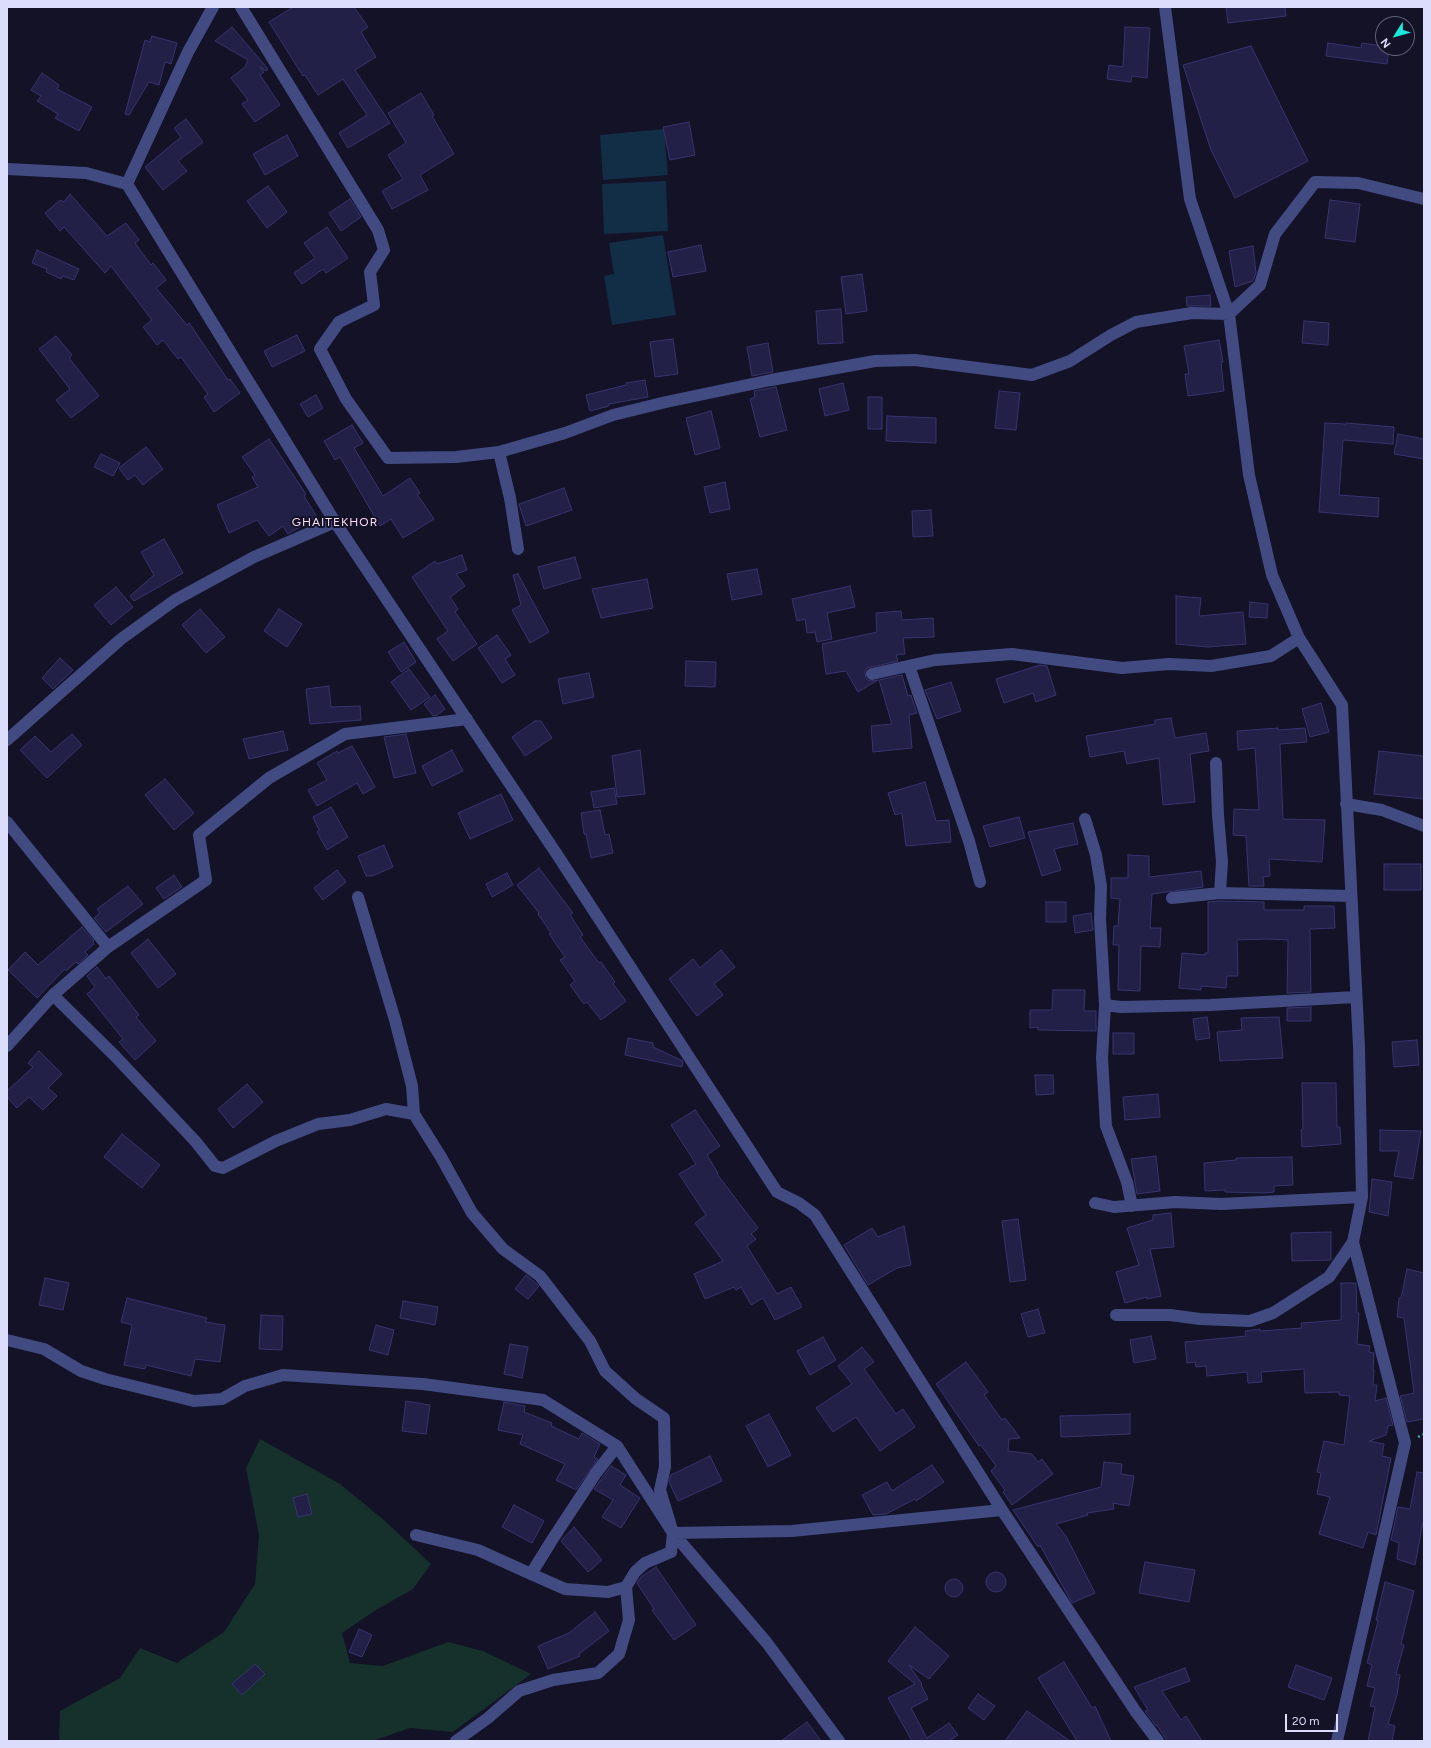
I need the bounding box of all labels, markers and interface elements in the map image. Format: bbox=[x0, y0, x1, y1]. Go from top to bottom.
north arrow bbox=[1375, 16, 1415, 56]
text: N bbox=[1378, 36, 1394, 50]
district label: GHAITEKHOR bbox=[292, 515, 378, 529]
scale bar bbox=[1287, 1706, 1340, 1732]
text: 20 m bbox=[1292, 1714, 1320, 1728]

